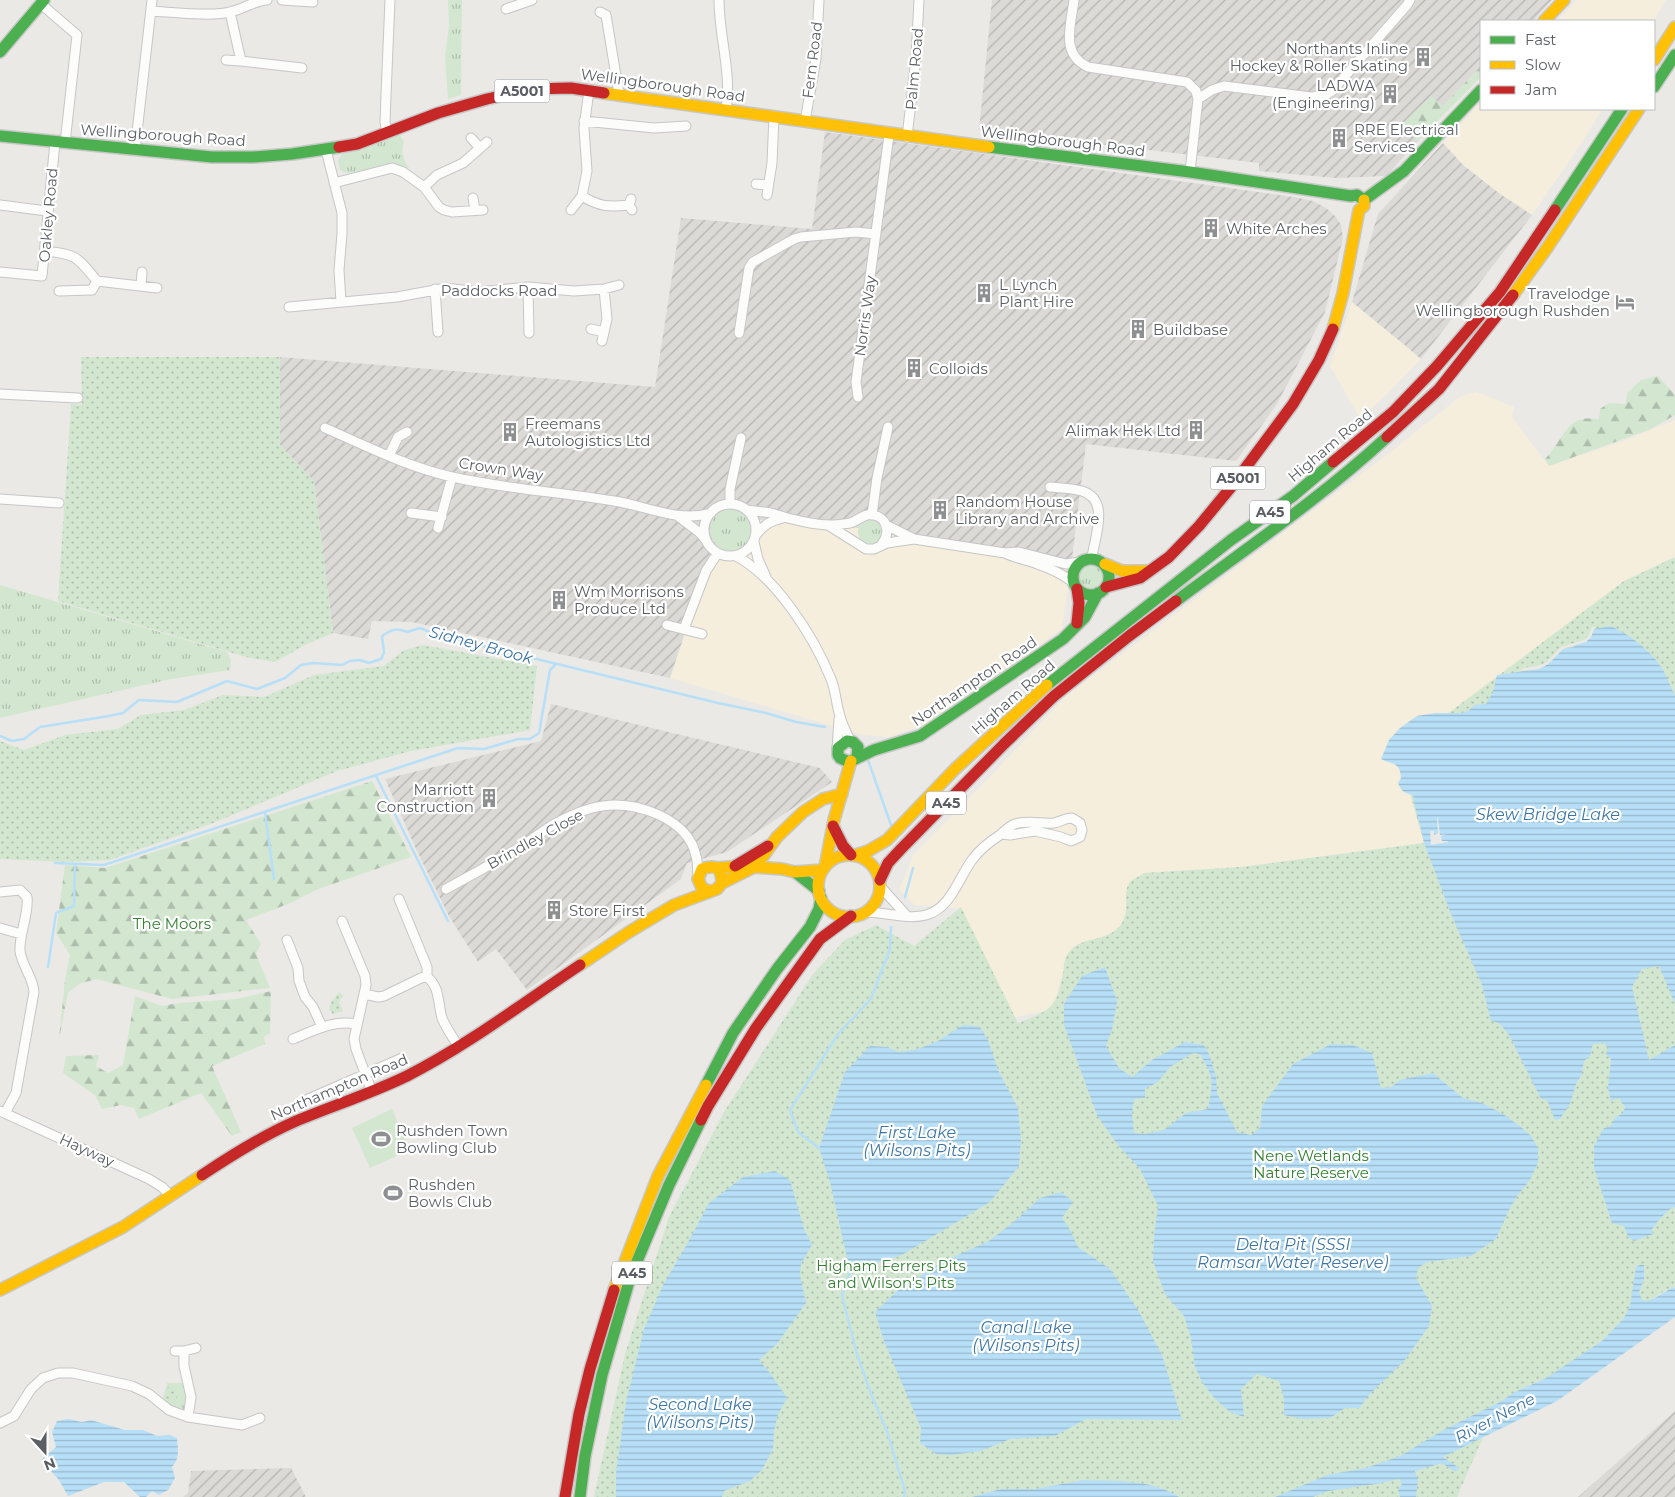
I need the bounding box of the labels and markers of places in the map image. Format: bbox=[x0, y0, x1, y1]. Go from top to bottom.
place label: Northants Inline Hockey & Roller Skating bbox=[1230, 39, 1408, 75]
building icon: Northants Inline Hockey & Roller Skating bbox=[1412, 46, 1434, 68]
place label: LADWA (Engineering) bbox=[1272, 76, 1375, 112]
building icon: LADWA (Engineering) bbox=[1379, 83, 1401, 105]
place label: RRE Electrical Services bbox=[1354, 120, 1459, 156]
building icon: RRE Electrical Services bbox=[1328, 127, 1350, 149]
building icon: White Arches bbox=[1200, 217, 1222, 239]
place label: White Arches bbox=[1226, 219, 1327, 238]
place label: L Lynch Plant Hire bbox=[999, 275, 1074, 311]
building icon: L Lynch Plant Hire bbox=[973, 282, 995, 304]
place label: Travelodge Wellingborough Rushden bbox=[1416, 284, 1610, 320]
hotel icon: Travelodge Wellingborough Rushden bbox=[1614, 291, 1636, 313]
building icon: Buildbase bbox=[1127, 318, 1149, 340]
place label: Buildbase bbox=[1153, 320, 1228, 339]
building icon: Colloids bbox=[903, 357, 925, 379]
place label: Colloids bbox=[929, 359, 988, 378]
place label: Freemans Autologistics Ltd bbox=[525, 414, 651, 450]
building icon: Alimak Hek Ltd bbox=[1185, 419, 1207, 441]
building icon: Freemans Autologistics Ltd bbox=[499, 421, 521, 443]
place label: Alimak Hek Ltd bbox=[1066, 421, 1181, 440]
place label: Random House Library and Archive bbox=[955, 492, 1099, 528]
building icon: Random House Library and Archive bbox=[929, 499, 951, 521]
place label: Wm Morrisons Produce Ltd bbox=[574, 582, 684, 618]
building icon: Wm Morrisons Produce Ltd bbox=[548, 589, 570, 611]
place label: Marriott Construction bbox=[376, 780, 474, 816]
building icon: Marriott Construction bbox=[478, 787, 500, 809]
building icon: Store First bbox=[543, 899, 565, 921]
place label: Store First bbox=[569, 901, 645, 920]
place label: Rushden Town Bowling Club bbox=[396, 1121, 508, 1157]
sports icon: Rushden Town Bowling Club bbox=[370, 1128, 392, 1150]
place label: Rushden Bowls Club bbox=[408, 1175, 492, 1211]
sports icon: Rushden Bowls Club bbox=[382, 1182, 404, 1204]

